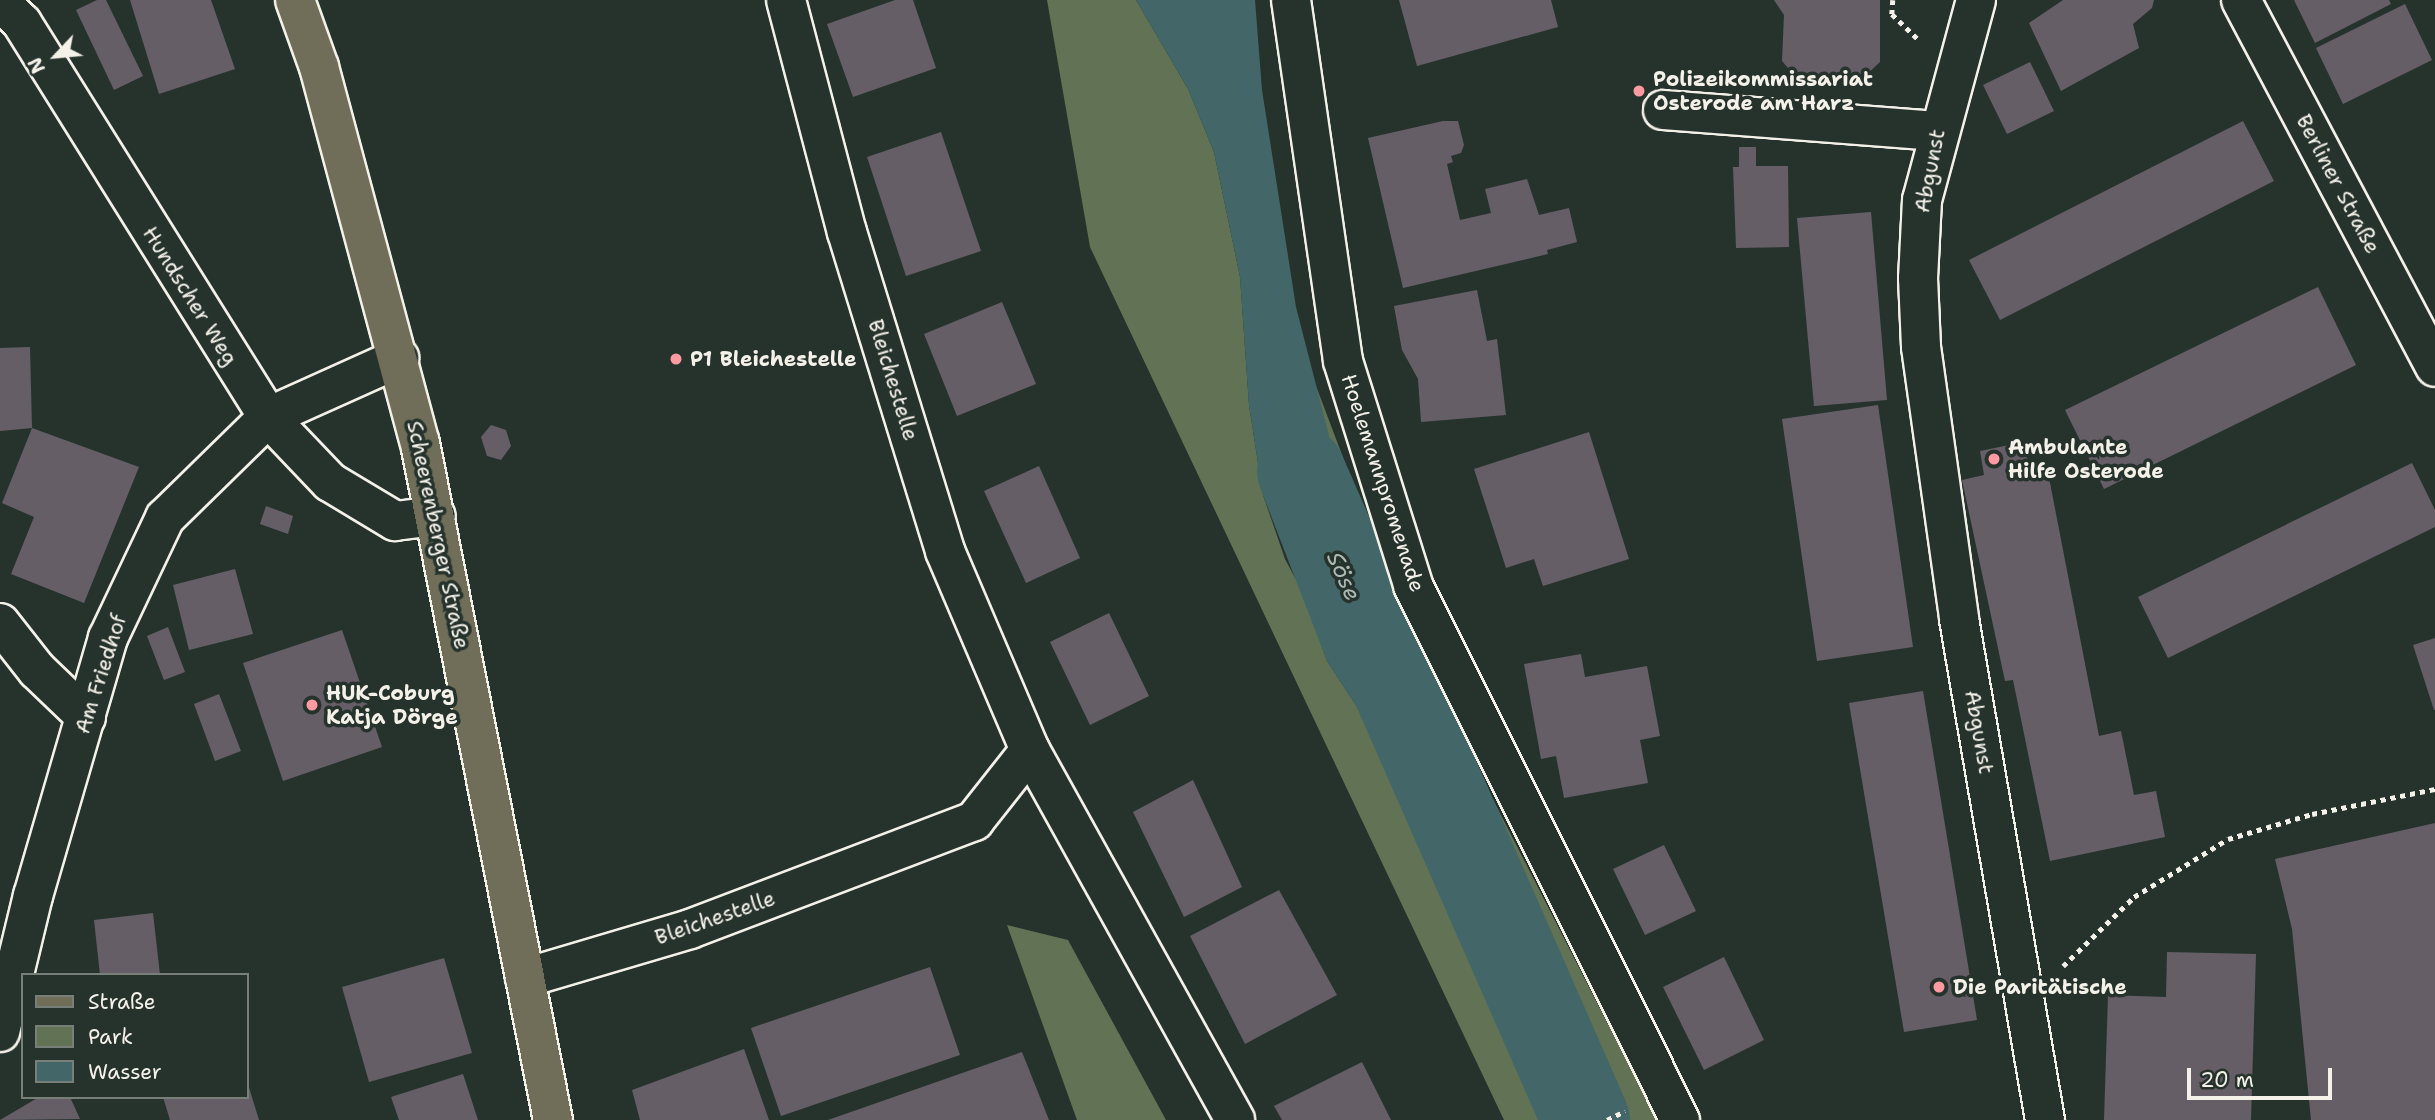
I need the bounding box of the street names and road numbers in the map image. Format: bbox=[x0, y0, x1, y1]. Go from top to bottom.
street label: Berliner Straße bbox=[2291, 110, 2385, 258]
street label: Abgunst bbox=[1910, 127, 1950, 215]
street label: Hundscher Weg bbox=[137, 222, 243, 370]
street label: Bleichestelle bbox=[863, 316, 923, 444]
street label: Hoelemannpromenade bbox=[1336, 371, 1430, 595]
street label: Scheerenberger Straße bbox=[401, 419, 475, 651]
street label: Am Friedhof bbox=[70, 611, 132, 737]
street label: Abgunst bbox=[1959, 688, 1999, 776]
street label: Bleichestelle bbox=[652, 886, 778, 950]

